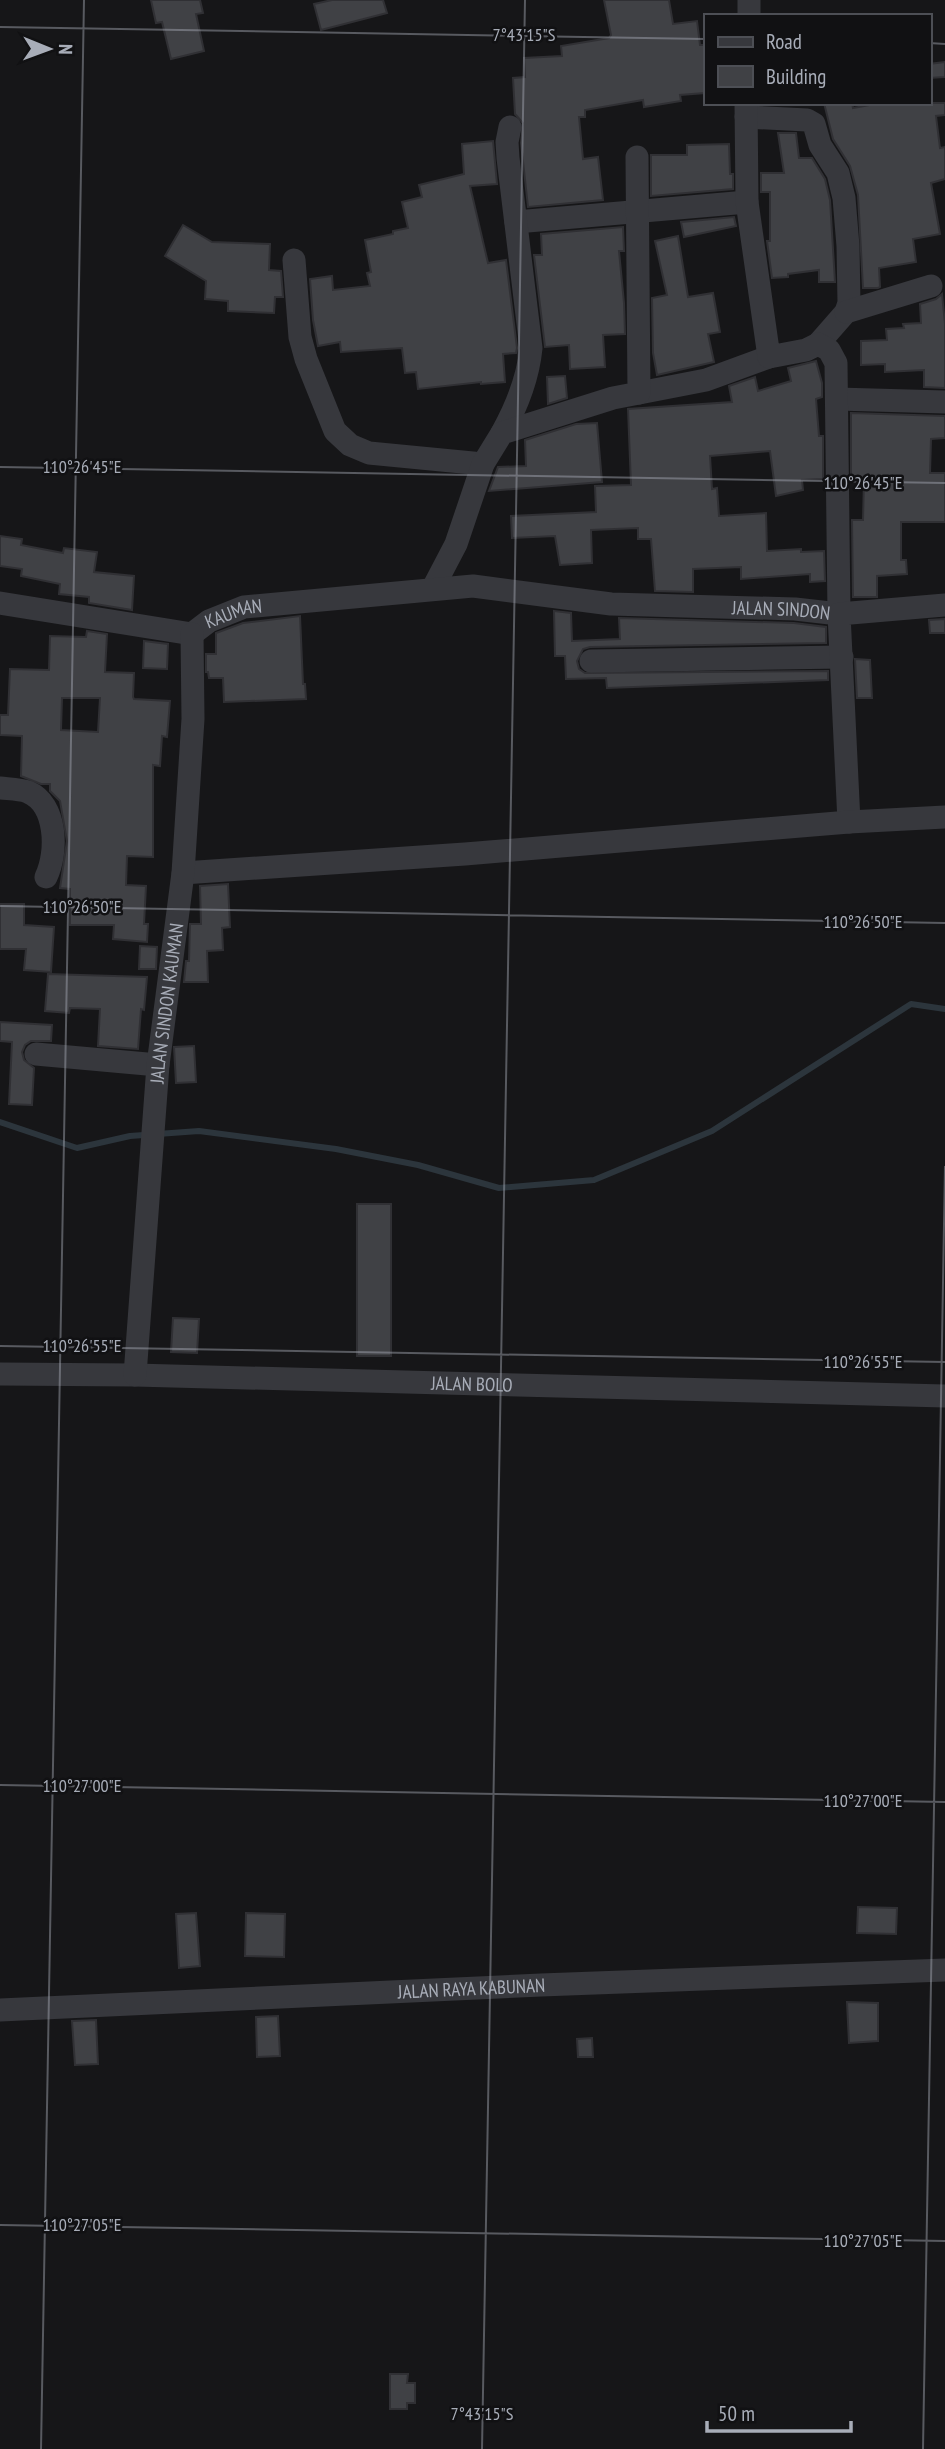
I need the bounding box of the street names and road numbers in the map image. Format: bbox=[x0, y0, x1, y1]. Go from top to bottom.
street label: KAUMAN bbox=[201, 593, 263, 633]
street label: JALAN SINDON bbox=[731, 595, 832, 625]
street label: JALAN SINDON KAUMAN bbox=[145, 922, 188, 1085]
street label: JALAN BOLO bbox=[430, 1371, 513, 1397]
street label: JALAN RAYA KABUNAN bbox=[396, 1973, 546, 2004]

